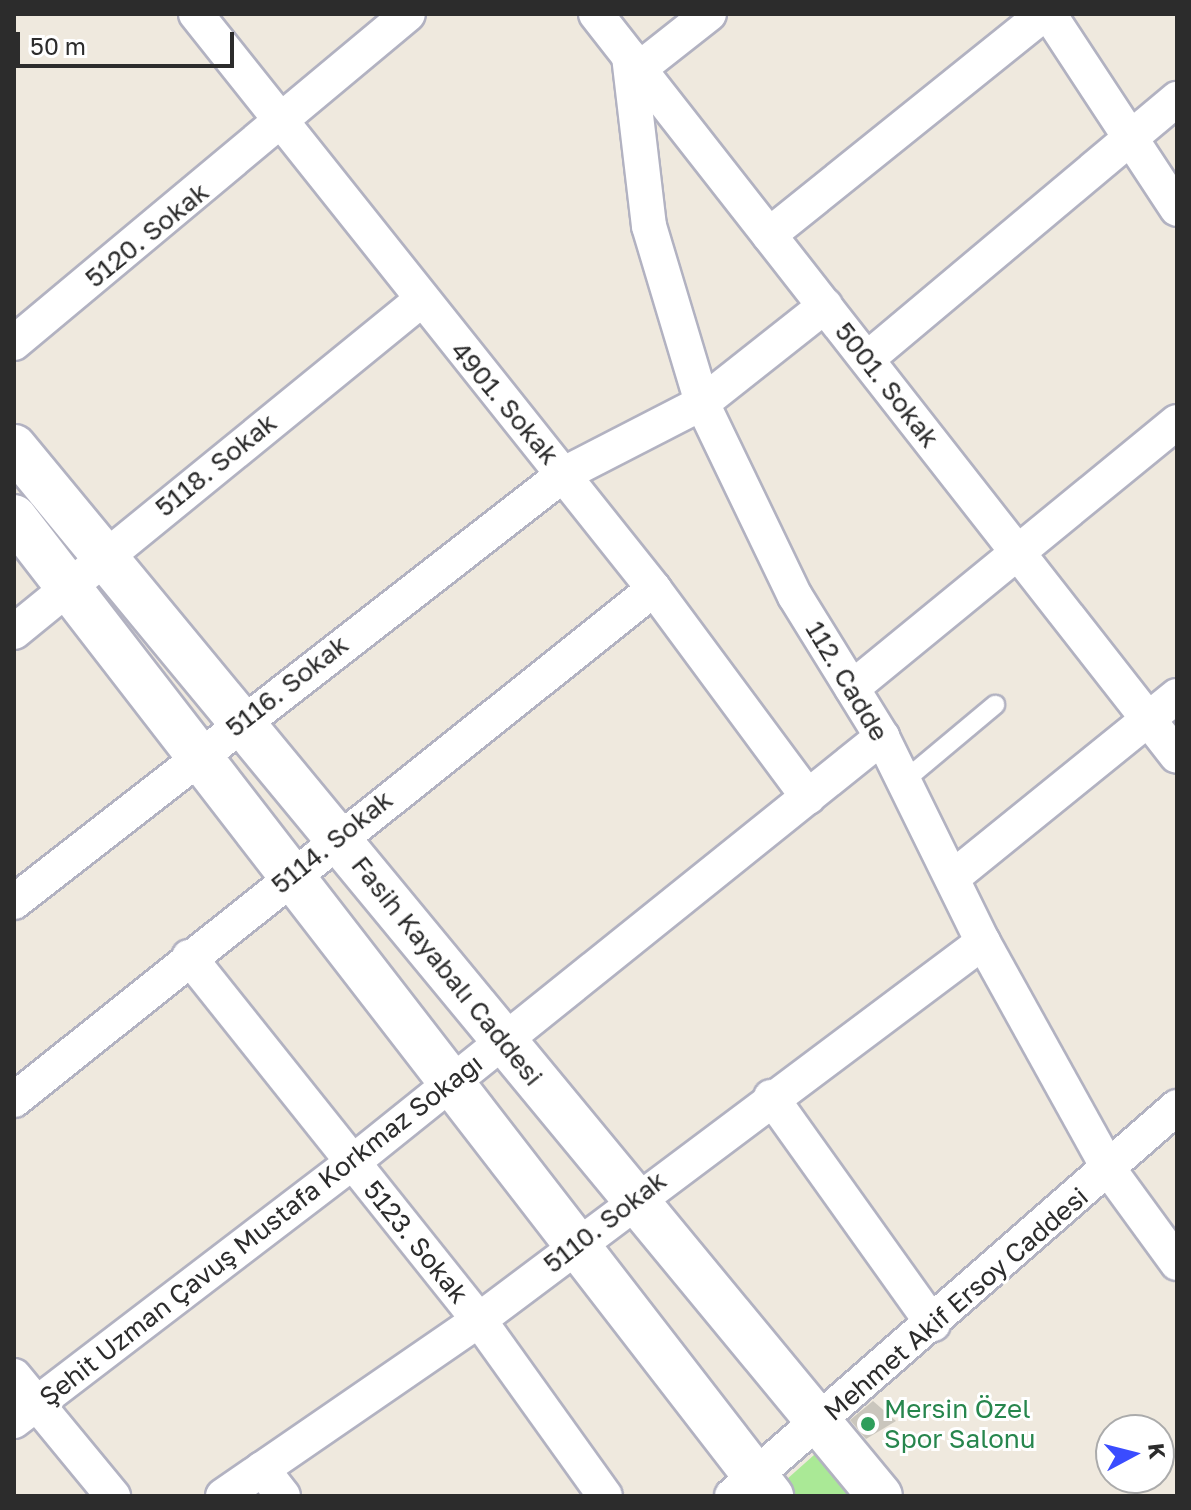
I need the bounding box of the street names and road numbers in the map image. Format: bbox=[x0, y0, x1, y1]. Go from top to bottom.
street label: 5120. Sokak bbox=[79, 176, 215, 294]
street label: 5001. Sokak bbox=[828, 316, 946, 454]
street label: 4901. Sokak bbox=[445, 335, 565, 471]
street label: 5118. Sokak bbox=[149, 407, 283, 523]
street label: 112. Cadde bbox=[799, 616, 895, 746]
street label: 5116. Sokak bbox=[220, 629, 354, 743]
street label: 5114. Sokak bbox=[265, 784, 399, 900]
street label: Fasih Kayabalı Caddesi bbox=[345, 850, 549, 1092]
street label: Şehit Uzman Çavuş Mustafa Korkmaz Sokağı bbox=[33, 1047, 489, 1413]
street label: 5110. Sokak bbox=[538, 1165, 672, 1279]
street label: 5123. Sokak bbox=[357, 1175, 475, 1309]
street label: Mehmet Akif Ersoy Caddesi bbox=[818, 1181, 1094, 1427]

